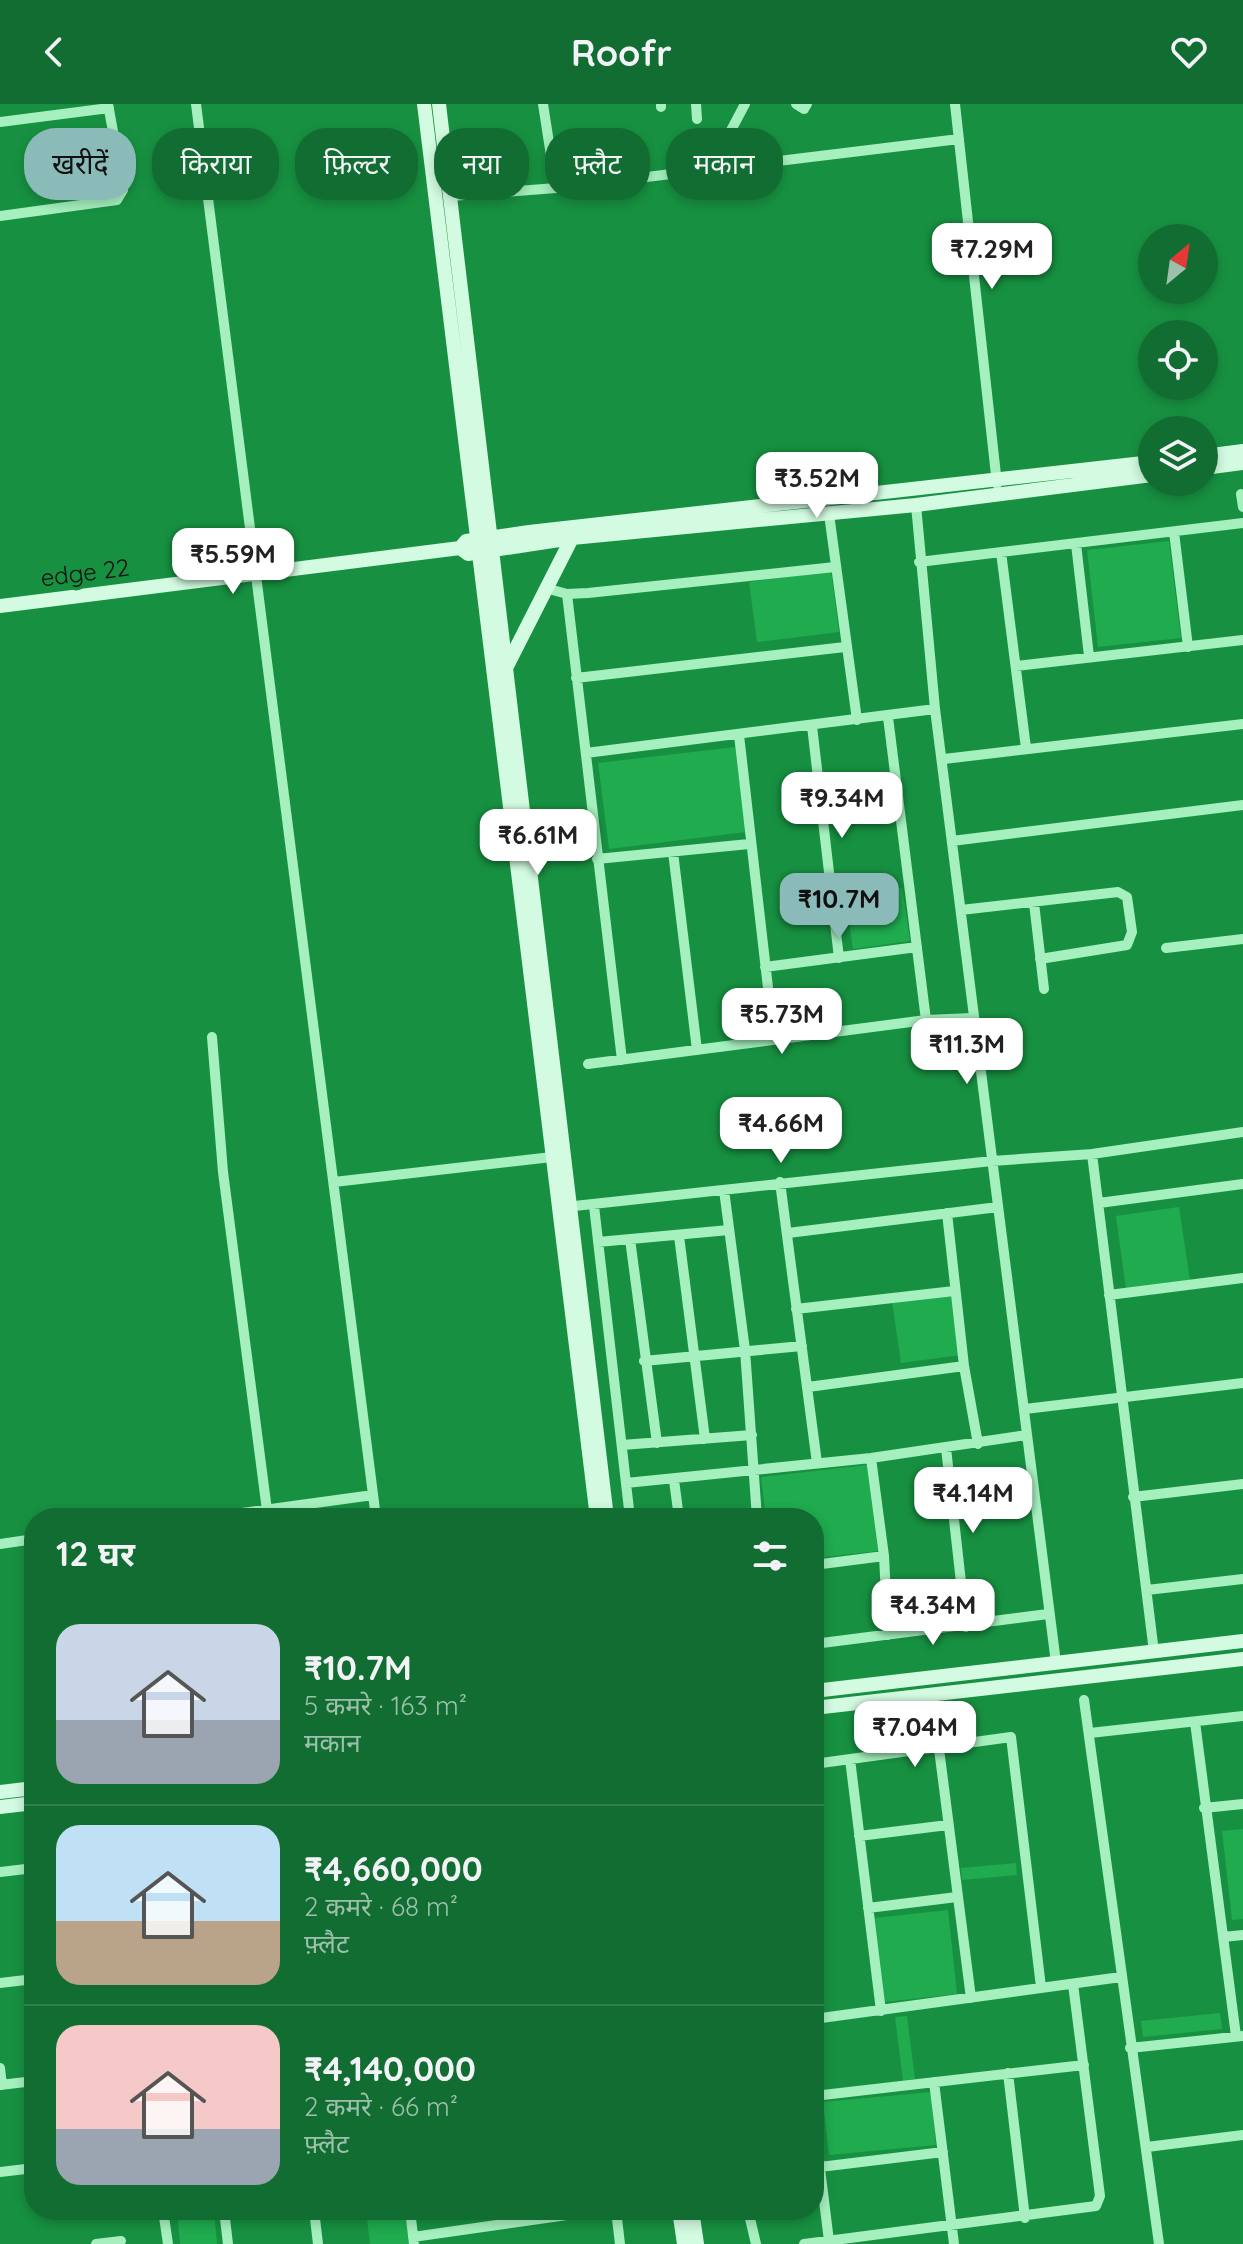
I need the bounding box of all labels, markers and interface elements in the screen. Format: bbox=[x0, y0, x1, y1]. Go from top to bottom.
icon: back bbox=[32, 30, 76, 74]
text: Roofr bbox=[571, 30, 672, 75]
icon: heart bbox=[1167, 30, 1211, 74]
chip: खरीदें bbox=[24, 128, 136, 200]
chip: किराया bbox=[152, 128, 279, 200]
chip: फ़िल्टर bbox=[295, 128, 418, 200]
chip: नया bbox=[434, 128, 529, 200]
chip: फ़्लैट bbox=[545, 128, 650, 200]
chip: मकान bbox=[666, 128, 783, 200]
pin: ₹7.29M bbox=[927, 223, 1057, 291]
north arrow bbox=[1138, 224, 1218, 304]
map controls bbox=[1138, 224, 1218, 496]
text: ₹7.29M bbox=[950, 232, 1034, 265]
button: locate bbox=[1138, 320, 1218, 400]
button: layers bbox=[1138, 416, 1218, 496]
pin: ₹3.52M bbox=[752, 452, 882, 520]
text: ₹3.52M bbox=[774, 461, 860, 494]
pin: ₹5.59M bbox=[168, 528, 298, 596]
text: ₹5.59M bbox=[190, 537, 276, 570]
street label: edge 22 bbox=[39, 552, 131, 592]
pin: ₹9.34M bbox=[777, 772, 907, 840]
text: ₹9.34M bbox=[799, 781, 885, 814]
pin: ₹6.61M bbox=[473, 809, 603, 877]
text: ₹6.61M bbox=[498, 818, 578, 851]
pin: ₹10.7M bbox=[774, 873, 904, 941]
text: ₹10.7M bbox=[798, 882, 880, 915]
pin: ₹5.73M bbox=[717, 988, 847, 1056]
text: ₹5.73M bbox=[740, 997, 824, 1030]
pin: ₹11.3M bbox=[902, 1018, 1032, 1086]
text: ₹11.3M bbox=[929, 1027, 1005, 1060]
pin: ₹4.66M bbox=[716, 1097, 846, 1165]
text: ₹4.66M bbox=[738, 1106, 824, 1139]
pin: ₹4.14M bbox=[908, 1467, 1038, 1535]
text: ₹4.14M bbox=[932, 1476, 1014, 1509]
text: 12 घर bbox=[56, 1532, 135, 1575]
icon: filters bbox=[748, 1534, 792, 1578]
pin: ₹4.34M bbox=[868, 1579, 998, 1647]
text: ₹4.34M bbox=[890, 1588, 976, 1621]
text: ₹10.7M bbox=[304, 1646, 412, 1689]
icon: home bbox=[120, 1656, 216, 1752]
text: 5 कमरे · 163 m² bbox=[304, 1689, 467, 1722]
pin: ₹7.04M bbox=[850, 1701, 980, 1769]
text: ₹7.04M bbox=[872, 1710, 958, 1743]
text: मकान bbox=[304, 1726, 361, 1759]
text: ₹4,660,000 bbox=[304, 1847, 483, 1890]
icon: home bbox=[120, 1857, 216, 1953]
text: 2 कमरे · 68 m² bbox=[304, 1890, 458, 1923]
text: फ़्लैट bbox=[304, 1927, 349, 1960]
text: ₹4,140,000 bbox=[304, 2047, 476, 2090]
icon: home bbox=[120, 2057, 216, 2153]
text: 2 कमरे · 66 m² bbox=[304, 2090, 458, 2123]
text: फ़्लैट bbox=[304, 2127, 349, 2160]

